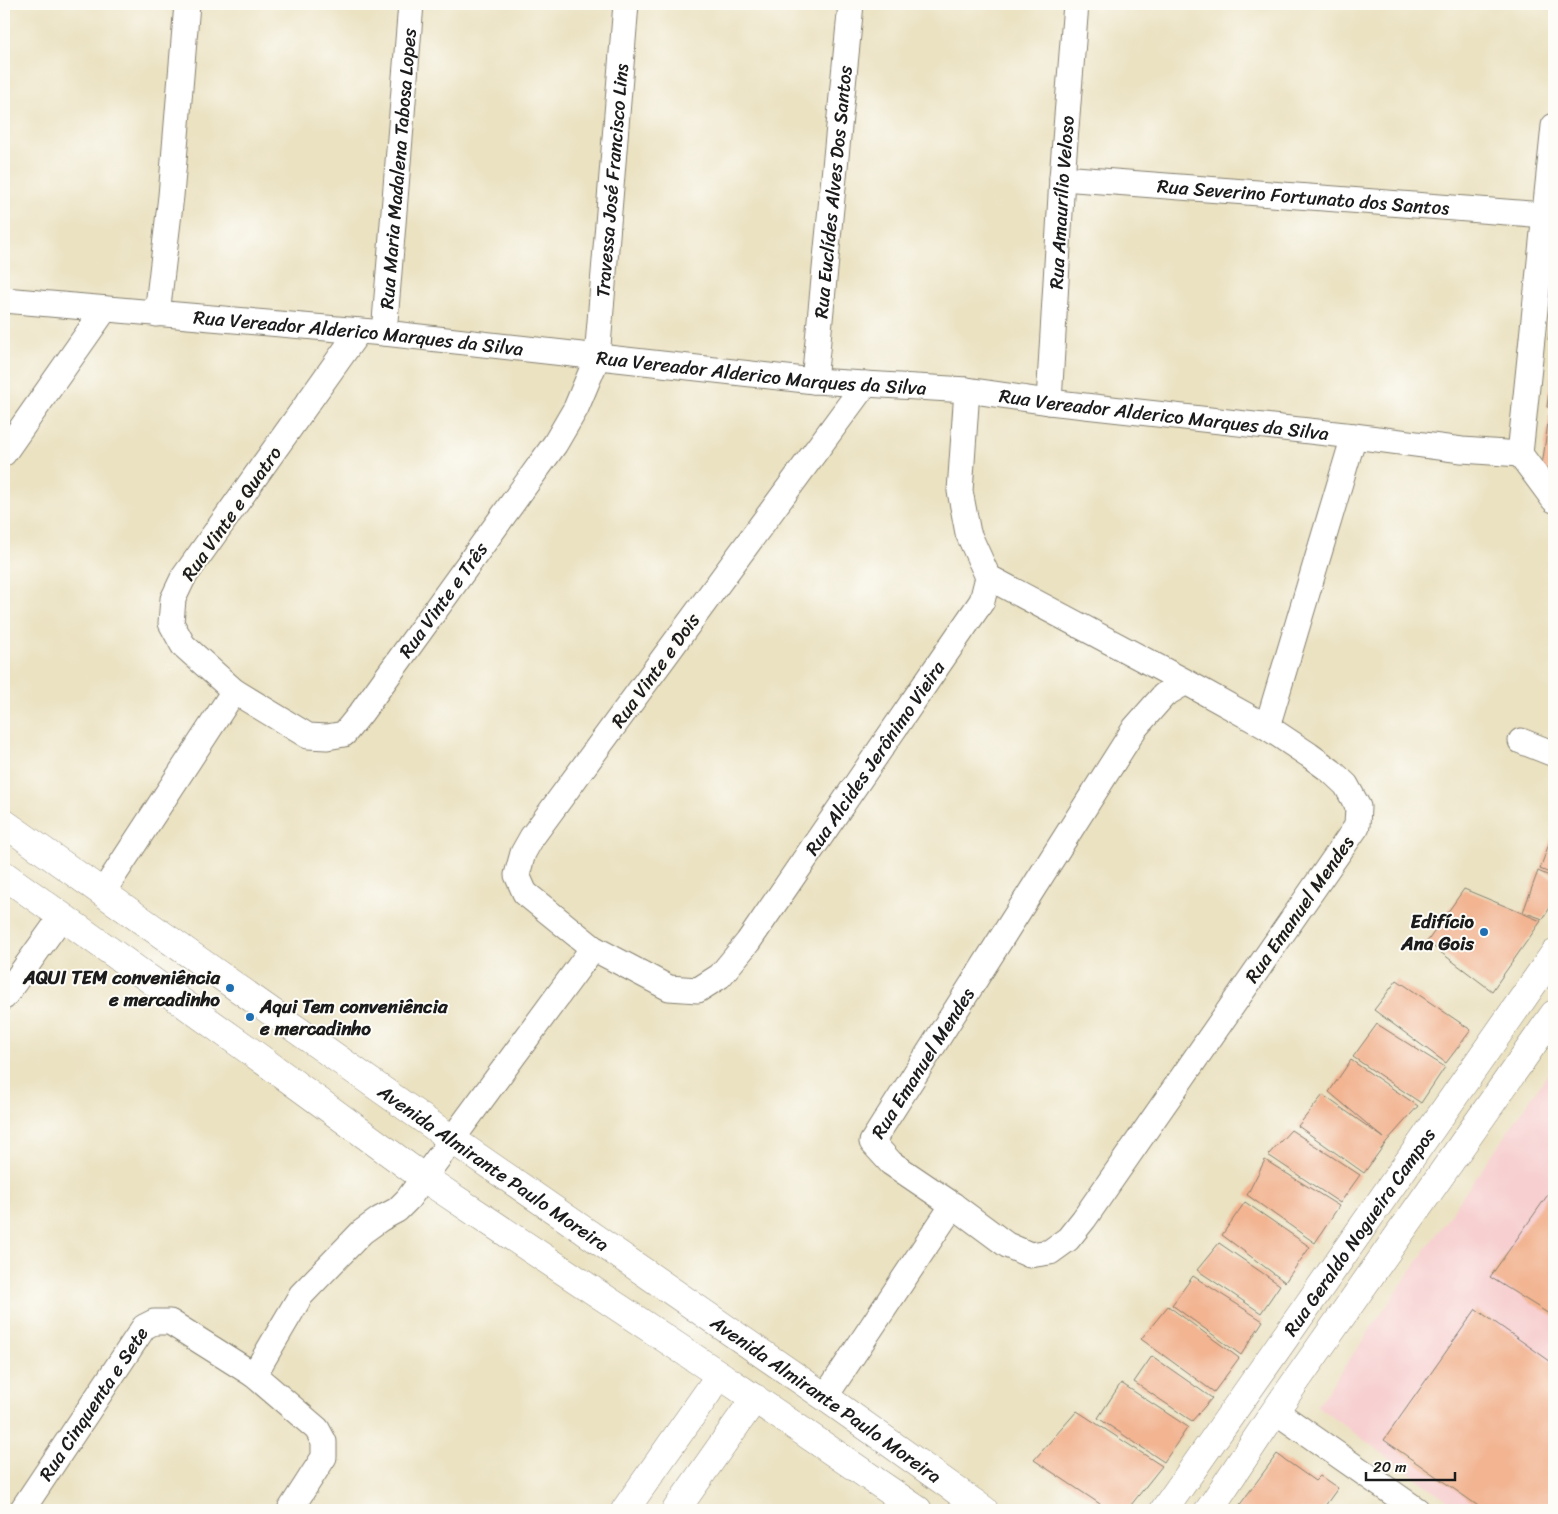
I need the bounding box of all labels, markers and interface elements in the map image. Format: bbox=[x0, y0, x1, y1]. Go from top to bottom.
street label: Rua Maria Madalena Tabosa Lopes bbox=[370, 27, 426, 310]
street label: Travessa José Francisco Lins bbox=[586, 62, 638, 299]
street label: Rua Euclídes Alves Dos Santos bbox=[804, 64, 862, 320]
street label: Rua Amaurílio Veloso bbox=[1040, 114, 1084, 290]
street label: Rua Severino Fortunato dos Santos bbox=[1156, 169, 1451, 225]
street label: Rua Vereador Alderico Marques da Silva bbox=[192, 301, 526, 366]
street label: Rua Vereador Alderico Marques da Silva bbox=[595, 341, 928, 405]
street label: Rua Vereador Alderico Marques da Silva bbox=[997, 379, 1331, 450]
street label: Rua Vinte e Quatro bbox=[172, 439, 291, 588]
street label: Rua Vinte e Três bbox=[390, 535, 497, 665]
street label: Rua Vinte e Dois bbox=[602, 606, 709, 735]
street label: Rua Alcides Jerônimo Vieira bbox=[796, 653, 954, 862]
street label: Rua Emanuel Mendes bbox=[1236, 828, 1363, 990]
place label: Edifício Ana Gois bbox=[1400, 905, 1475, 960]
marker: Edifício Ana Gois bbox=[1478, 926, 1490, 938]
place label: AQUI TEM conveniência e mercadinho bbox=[22, 961, 220, 1016]
street label: Rua Emanuel Mendes bbox=[862, 981, 983, 1145]
marker: AQUI TEM conveniência e mercadinho bbox=[224, 982, 236, 994]
place label: Aqui Tem conveniência e mercadinho bbox=[259, 990, 448, 1045]
marker: Aqui Tem conveniência e mercadinho bbox=[244, 1011, 256, 1023]
street label: Avenida Almirante Paulo Moreira bbox=[370, 1075, 617, 1261]
street label: Rua Geraldo Nogueira Campos bbox=[1275, 1121, 1445, 1343]
street label: Avenida Almirante Paulo Moreira bbox=[703, 1306, 949, 1492]
street label: Rua Cinquenta e Sete bbox=[30, 1320, 157, 1488]
scale bar bbox=[1366, 1449, 1454, 1481]
text: 20 m bbox=[1373, 1454, 1407, 1480]

